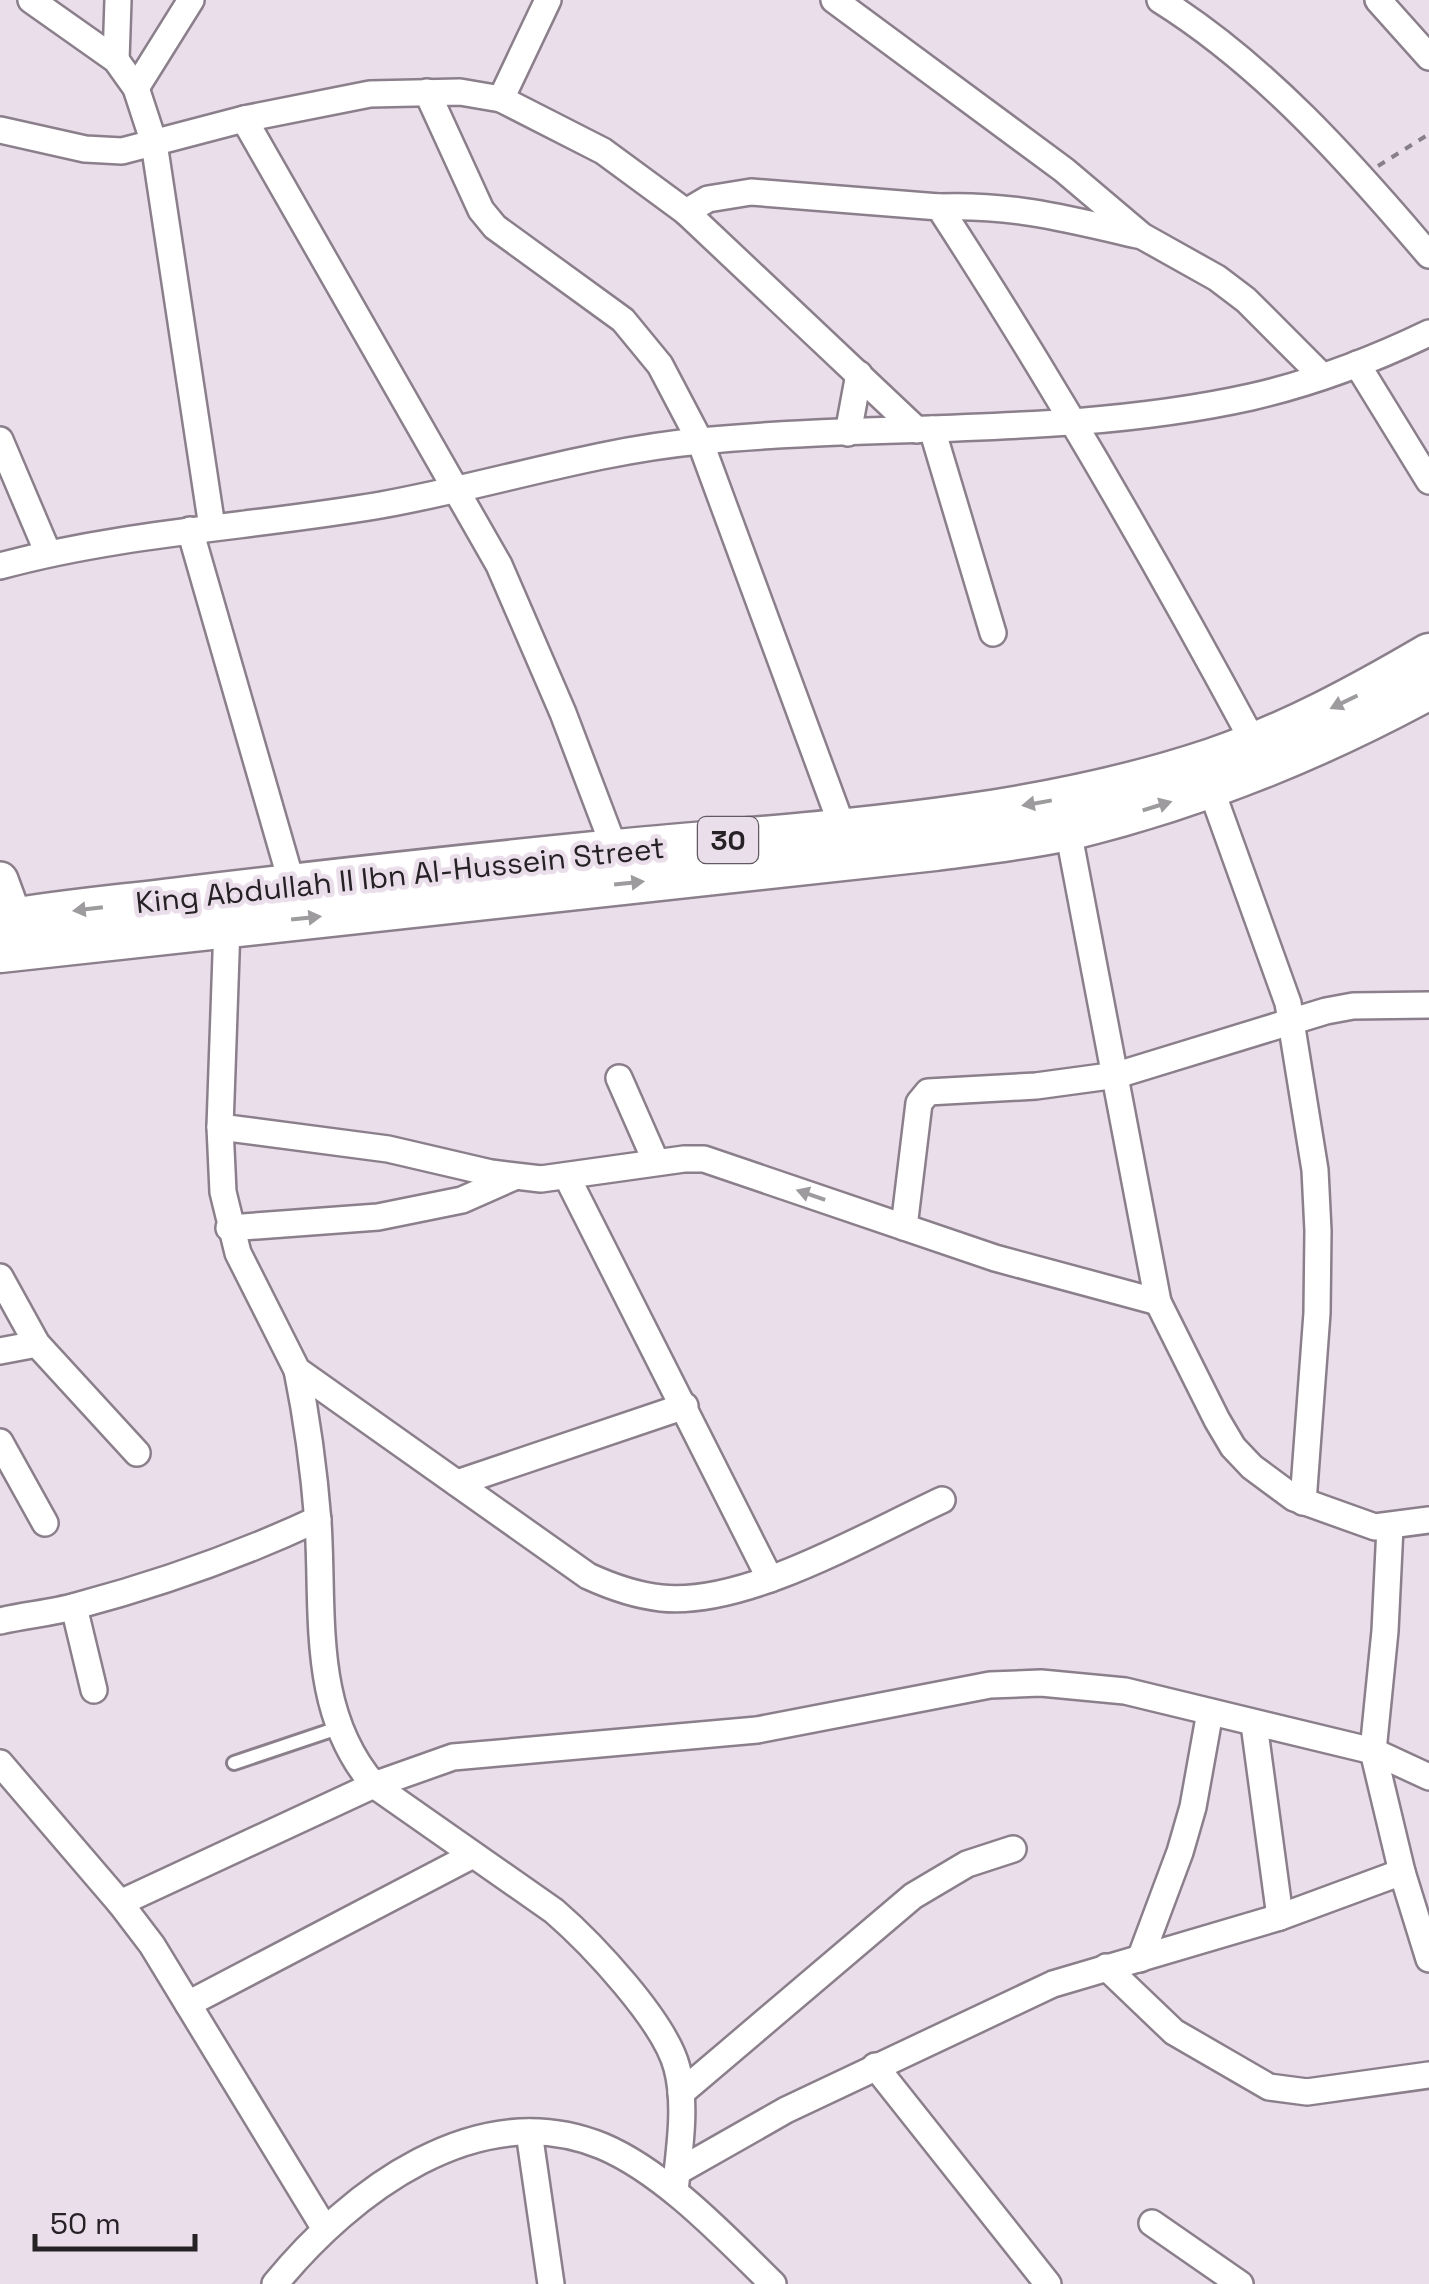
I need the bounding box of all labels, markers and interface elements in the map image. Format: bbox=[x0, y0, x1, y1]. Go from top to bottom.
one-way arrow bbox=[1330, 693, 1359, 710]
one-way arrow bbox=[1020, 796, 1052, 811]
one-way arrow bbox=[1142, 798, 1173, 813]
road number: 30 bbox=[698, 817, 758, 863]
street label: King Abdullah II Ibn Al-Hussein Street bbox=[134, 828, 666, 922]
one-way arrow bbox=[613, 875, 645, 891]
one-way arrow bbox=[71, 901, 103, 917]
one-way arrow bbox=[290, 910, 322, 926]
one-way arrow bbox=[796, 1187, 826, 1202]
scale bar bbox=[35, 2189, 195, 2251]
text: 50 m bbox=[50, 2204, 121, 2243]

